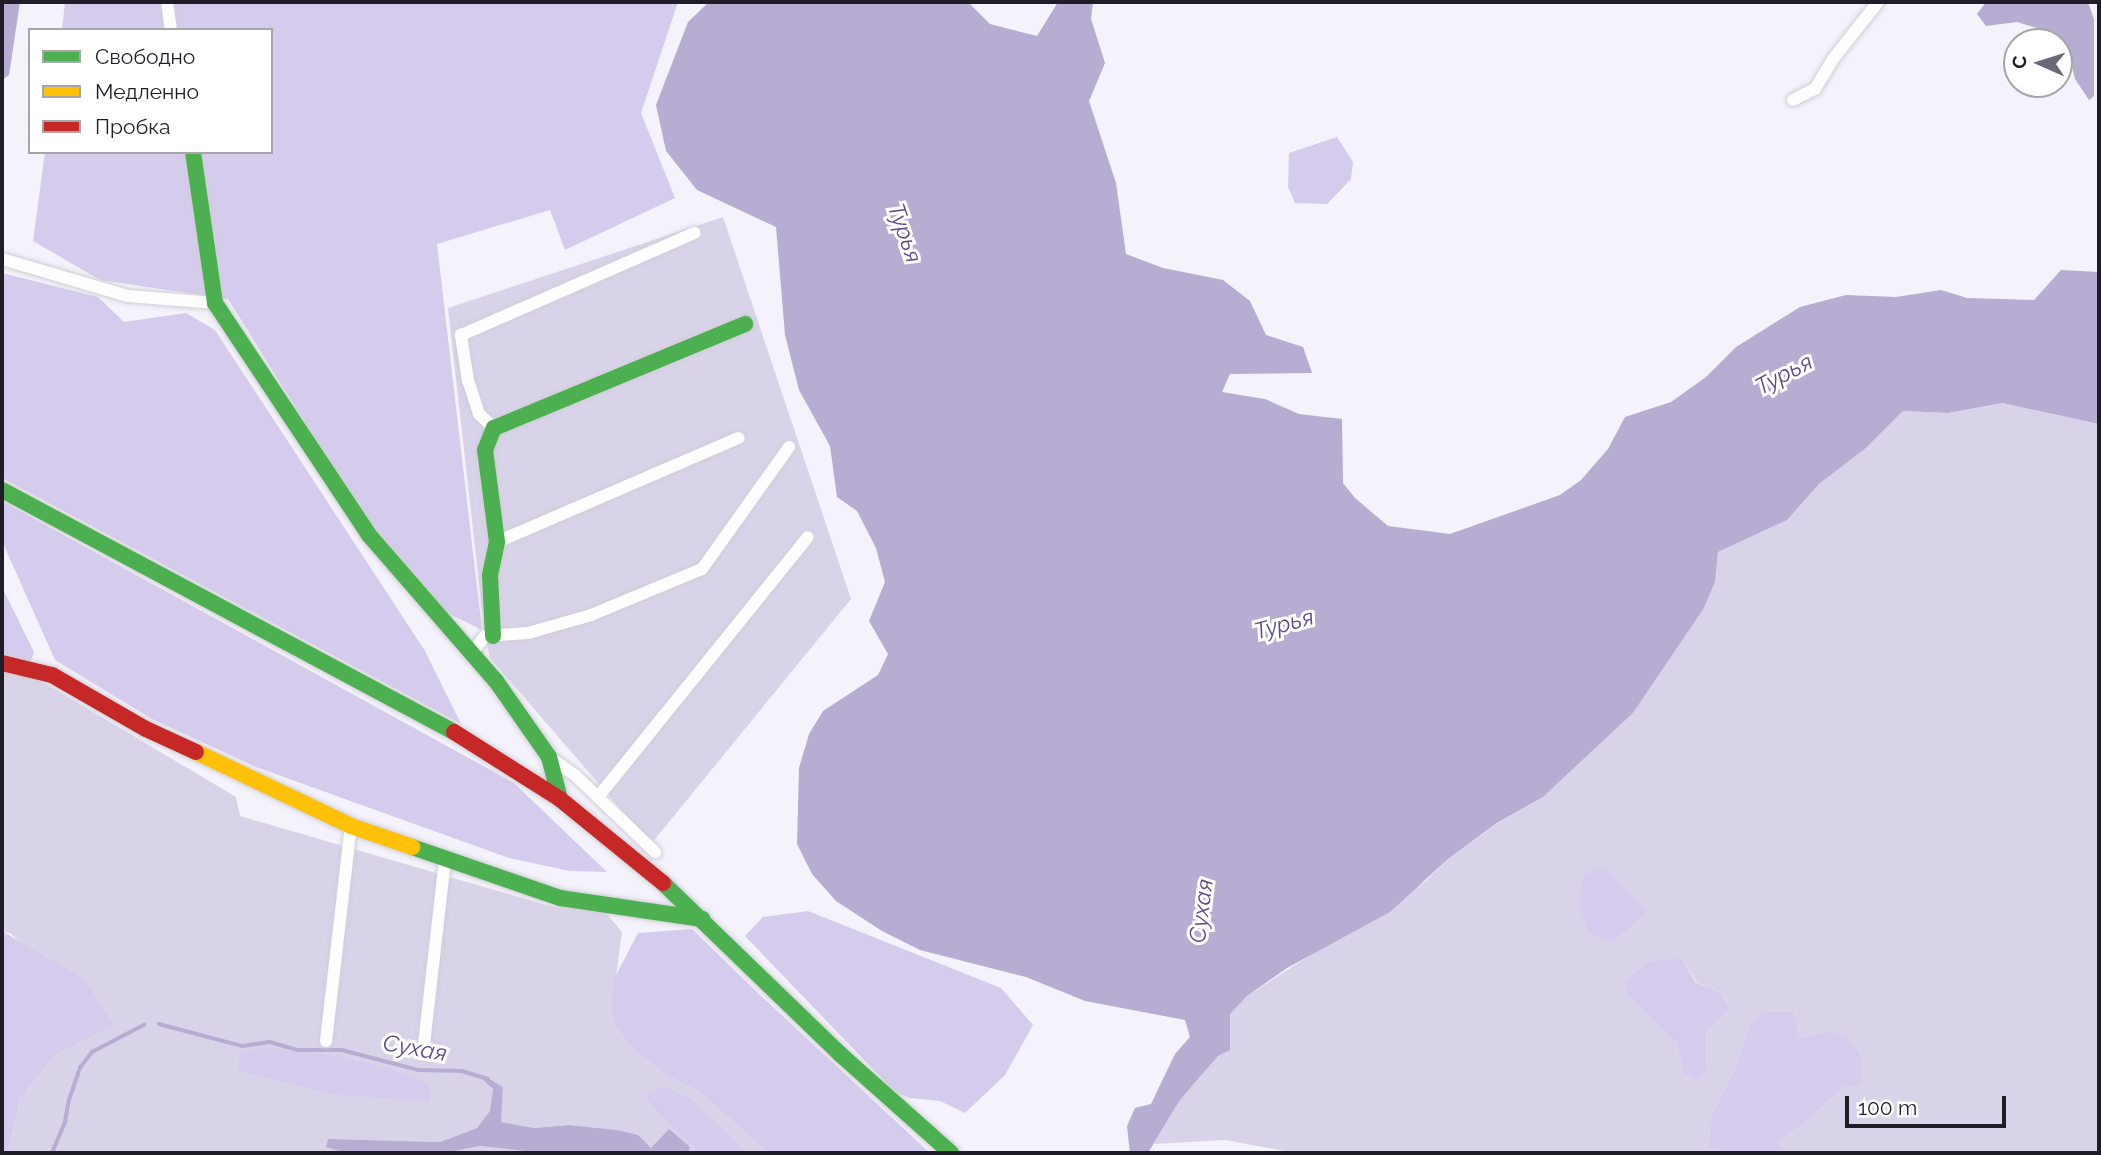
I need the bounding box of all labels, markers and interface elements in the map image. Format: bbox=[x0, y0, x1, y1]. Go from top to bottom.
legend bbox=[28, 28, 273, 154]
north arrow bbox=[2003, 28, 2073, 98]
text: Свободно bbox=[95, 44, 195, 69]
text: С bbox=[2008, 55, 2030, 69]
text: Медленно bbox=[95, 79, 199, 104]
text: Пробка bbox=[95, 114, 171, 139]
water label: Турья bbox=[882, 200, 928, 266]
water label: Турья bbox=[1751, 348, 1817, 400]
water label: Турья bbox=[1251, 603, 1317, 645]
water label: Сухая bbox=[1183, 877, 1219, 945]
water label: Сухая bbox=[381, 1029, 449, 1067]
scale bar bbox=[1849, 1082, 2010, 1126]
text: 100 m bbox=[1858, 1095, 1917, 1120]

